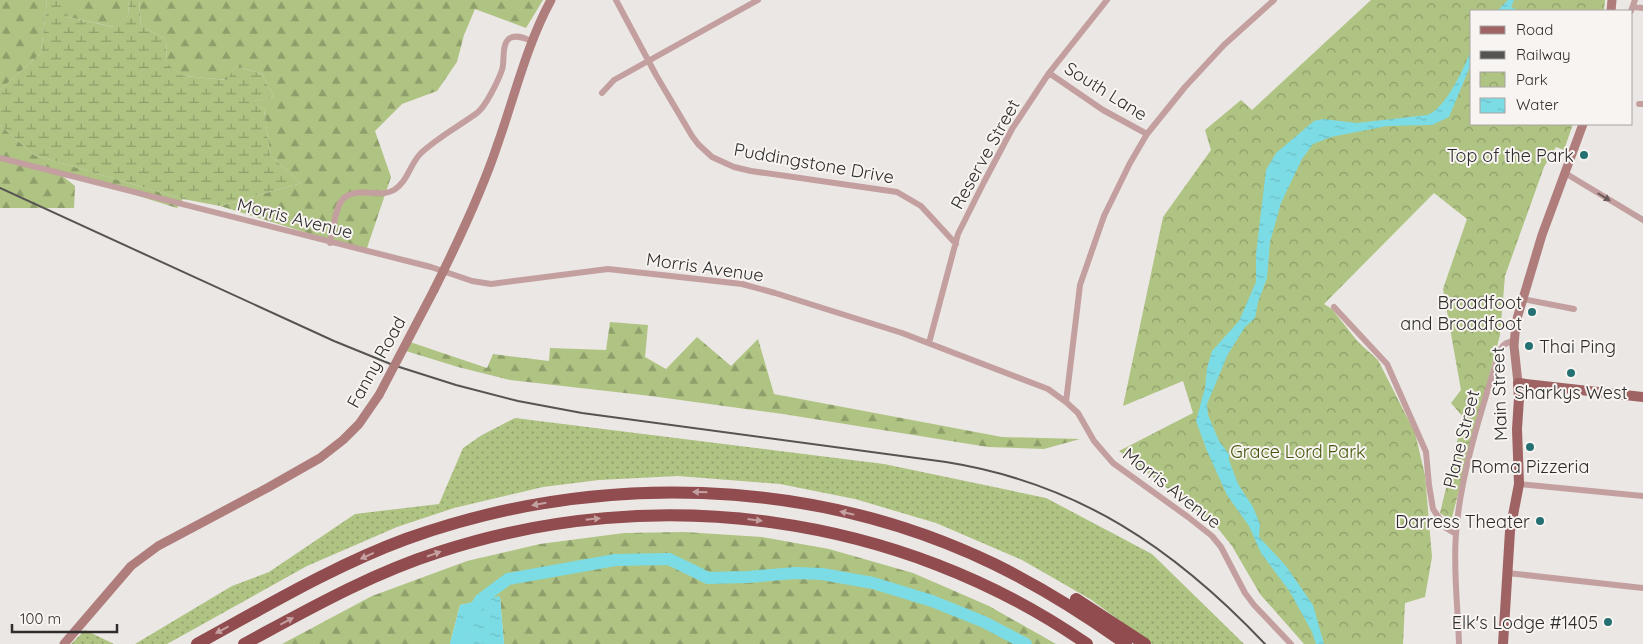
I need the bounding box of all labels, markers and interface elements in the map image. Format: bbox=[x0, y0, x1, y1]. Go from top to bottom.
legend bbox=[1470, 10, 1633, 125]
text: Road bbox=[1516, 20, 1553, 39]
text: Railway bbox=[1516, 45, 1571, 64]
street label: South Lane bbox=[1060, 56, 1152, 126]
text: Park bbox=[1516, 70, 1548, 89]
street label: Reserve Street bbox=[945, 95, 1025, 213]
text: Water bbox=[1516, 95, 1559, 114]
street label: Puddingstone Drive bbox=[732, 138, 896, 188]
place label: Top of the Park bbox=[1447, 144, 1574, 167]
marker: Top of the Park bbox=[1578, 149, 1590, 161]
one-way arrow bbox=[1597, 192, 1610, 201]
street label: Morris Avenue bbox=[235, 193, 355, 243]
street label: Morris Avenue bbox=[645, 247, 765, 287]
place label: Broadfoot and Broadfoot bbox=[1400, 291, 1522, 335]
marker: Broadfoot and Broadfoot bbox=[1526, 306, 1538, 318]
street label: Fanny Road bbox=[341, 312, 411, 412]
place label: Thai Ping bbox=[1539, 335, 1616, 358]
marker: Thai Ping bbox=[1523, 340, 1535, 352]
street label: Main Street bbox=[1486, 347, 1512, 441]
marker: Sharkys West bbox=[1565, 367, 1577, 379]
place label: Sharkys West bbox=[1514, 381, 1628, 404]
street label: Plane Street bbox=[1438, 387, 1484, 491]
park label: Grace Lord Park bbox=[1230, 440, 1366, 463]
marker: Roma Pizzeria bbox=[1524, 441, 1536, 453]
street label: Morris Avenue bbox=[1118, 442, 1226, 534]
place label: Roma Pizzeria bbox=[1471, 455, 1589, 478]
one-way arrow bbox=[692, 488, 708, 496]
one-way arrow bbox=[530, 500, 546, 508]
one-way arrow bbox=[839, 509, 854, 517]
place label: Darress Theater bbox=[1395, 510, 1530, 533]
one-way arrow bbox=[585, 515, 601, 523]
marker: Darress Theater bbox=[1534, 515, 1546, 527]
one-way arrow bbox=[747, 516, 763, 524]
one-way arrow bbox=[427, 549, 442, 557]
one-way arrow bbox=[360, 552, 374, 560]
scale bar bbox=[12, 602, 118, 634]
text: 100 m bbox=[20, 609, 61, 628]
place label: Elk's Lodge #1405 bbox=[1452, 611, 1598, 634]
marker: Elk's Lodge #1405 bbox=[1602, 616, 1614, 628]
one-way arrow bbox=[280, 617, 294, 625]
one-way arrow bbox=[215, 626, 230, 634]

